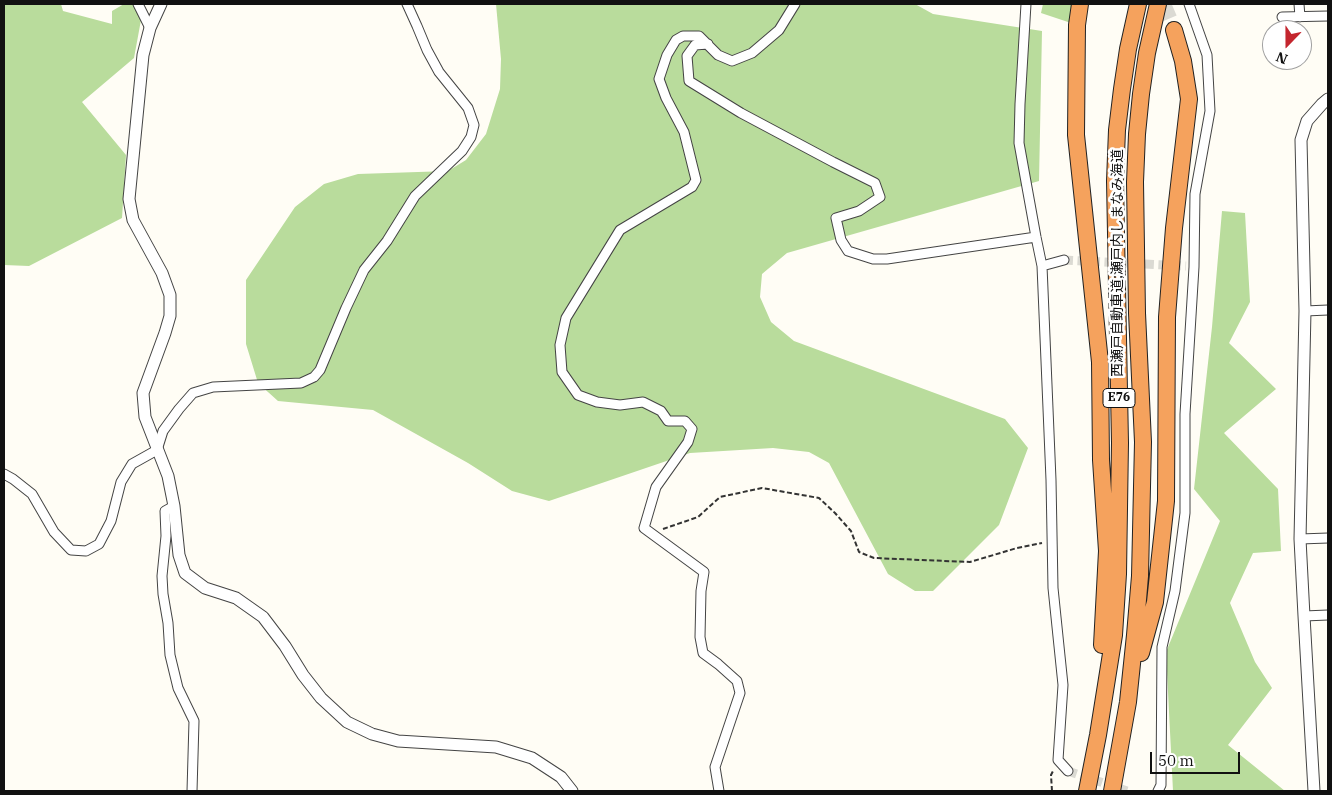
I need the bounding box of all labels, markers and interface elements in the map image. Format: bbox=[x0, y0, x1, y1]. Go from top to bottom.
north arrow bbox=[1262, 20, 1312, 70]
text: N bbox=[1273, 48, 1290, 68]
street label: 西瀬戸自動車道;瀬戸内しまなみ海道 bbox=[1110, 149, 1126, 377]
road number: E76 bbox=[1103, 388, 1135, 408]
scale bar bbox=[1152, 742, 1242, 774]
text: 50 m bbox=[1158, 751, 1194, 770]

